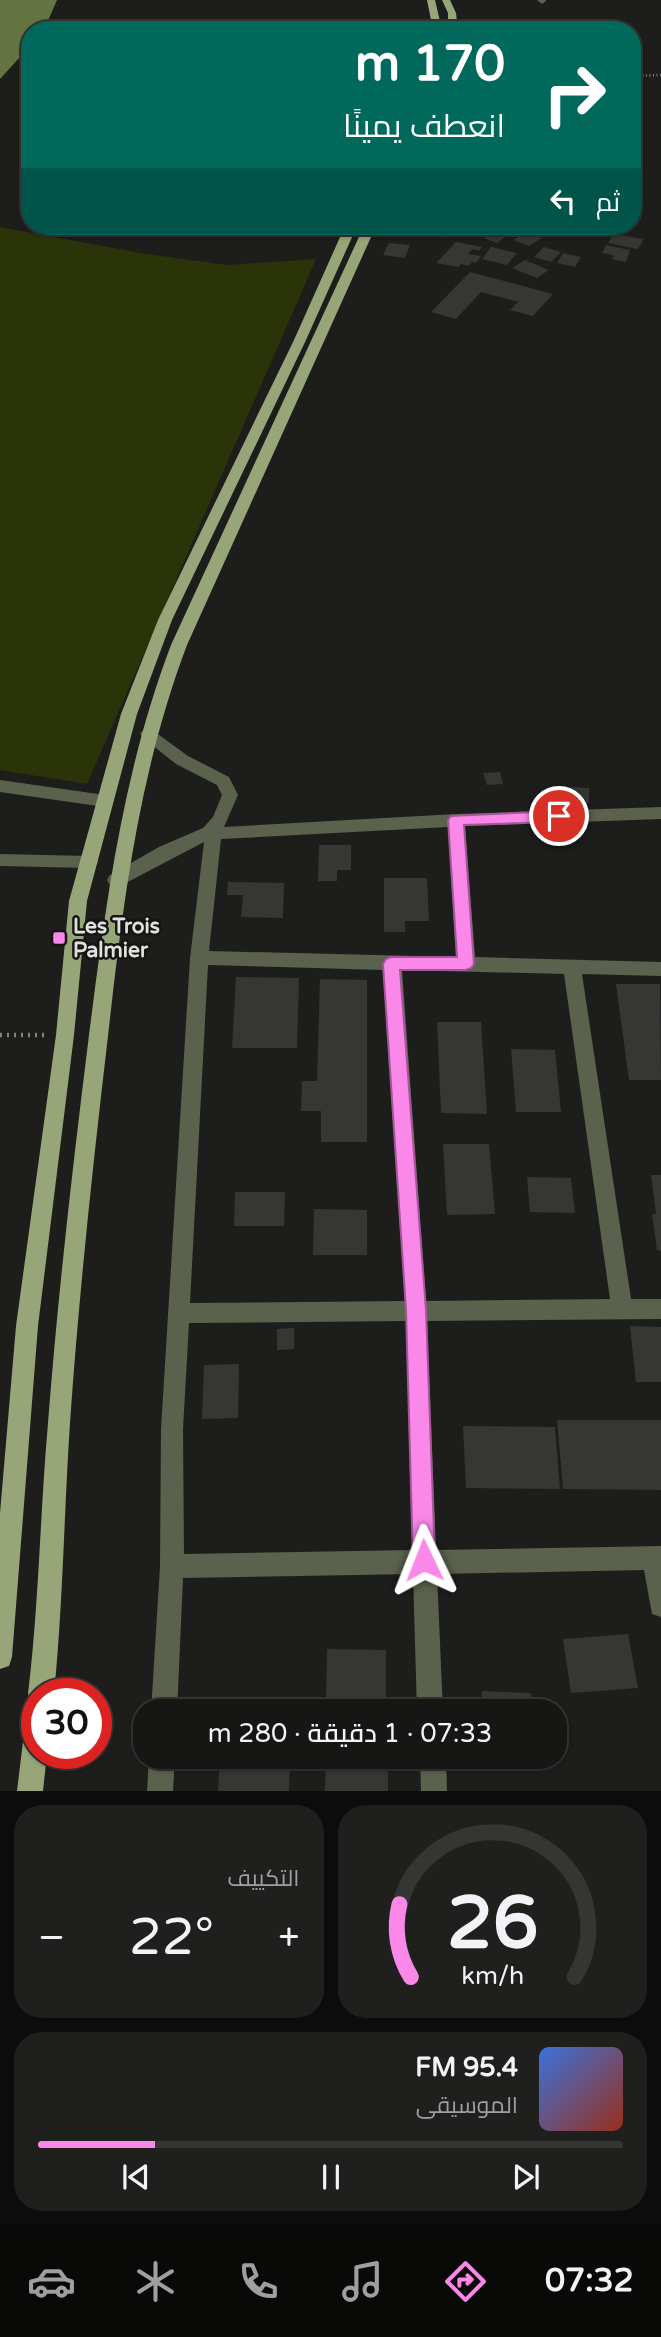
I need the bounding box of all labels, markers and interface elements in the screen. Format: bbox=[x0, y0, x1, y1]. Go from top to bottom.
text: 170 m bbox=[355, 35, 505, 94]
icon: right bbox=[529, 49, 620, 140]
text: انعطف يمينًا bbox=[343, 108, 505, 146]
icon: left bbox=[544, 182, 582, 220]
text: ثم bbox=[596, 187, 620, 218]
pin bbox=[529, 786, 589, 846]
icon: arrive bbox=[540, 797, 578, 835]
place label: Les Trois Palmier bbox=[73, 914, 160, 963]
marker: Les Trois Palmier bbox=[51, 930, 67, 946]
position arrow bbox=[387, 1523, 461, 1597]
speed limit sign: 30 bbox=[21, 1678, 112, 1769]
text: 07:33 · 1 دقيقة · 280 m bbox=[208, 1718, 492, 1749]
text: التكييف bbox=[227, 1865, 300, 1893]
text: 26 bbox=[447, 1881, 538, 1969]
text: 22° bbox=[129, 1906, 214, 1969]
text: − bbox=[38, 1915, 65, 1961]
text: + bbox=[278, 1915, 299, 1961]
text: km/h bbox=[461, 1961, 524, 1991]
text: 95.4 FM bbox=[415, 2052, 518, 2083]
text: الموسيقى bbox=[416, 2092, 518, 2120]
icon: previous bbox=[117, 2158, 155, 2196]
icon: pause bbox=[312, 2158, 350, 2196]
icon: next bbox=[507, 2158, 545, 2196]
icon: car bbox=[27, 2257, 76, 2306]
icon: climate bbox=[131, 2257, 180, 2306]
icon: phone bbox=[234, 2257, 283, 2306]
icon: music bbox=[338, 2257, 387, 2306]
icon: directions bbox=[441, 2257, 490, 2306]
text: 07:32 bbox=[545, 2262, 634, 2300]

